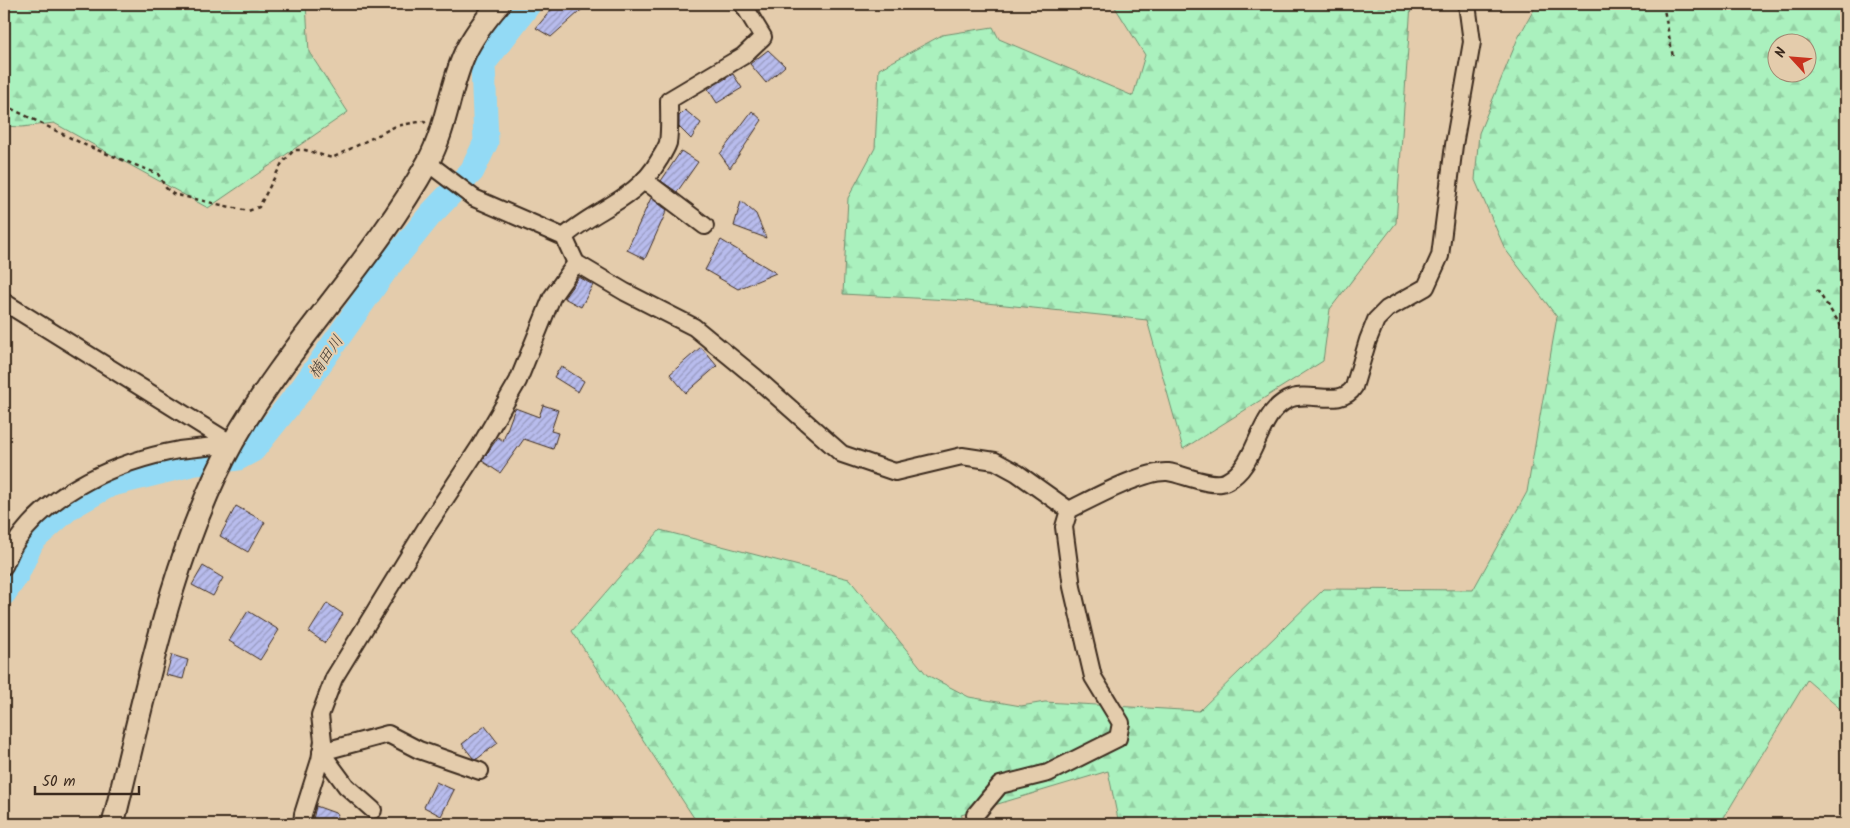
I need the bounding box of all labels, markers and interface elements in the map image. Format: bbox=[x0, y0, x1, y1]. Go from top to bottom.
north arrow bbox=[1768, 32, 1818, 82]
text: N bbox=[1769, 44, 1793, 62]
water label: 楠田川 bbox=[302, 330, 350, 384]
scale bar bbox=[35, 763, 139, 795]
text: 50 m bbox=[42, 770, 76, 794]

